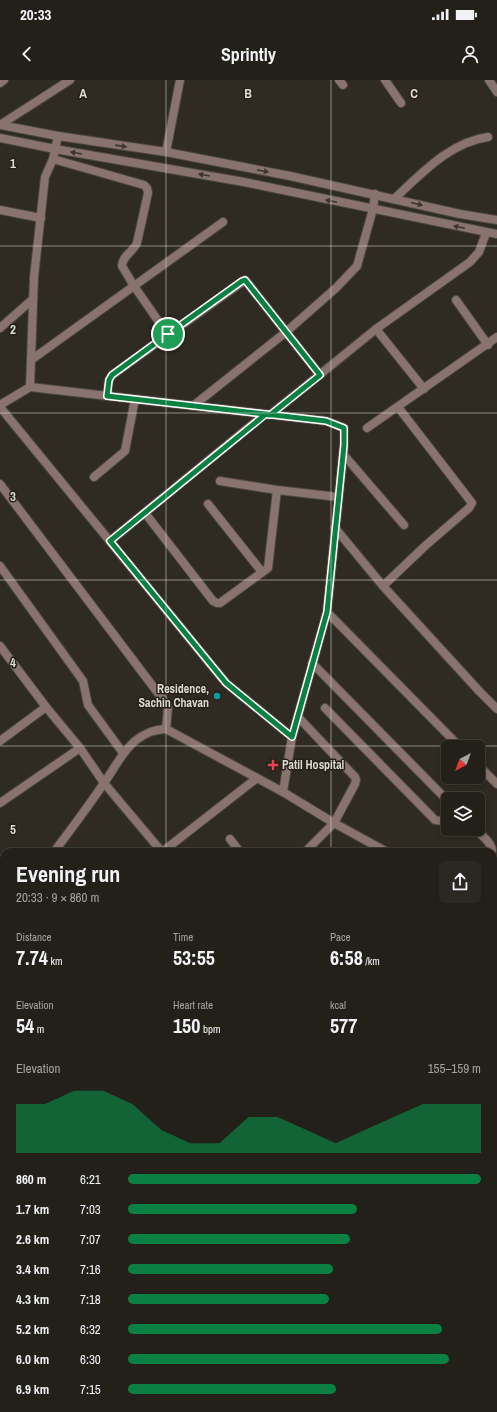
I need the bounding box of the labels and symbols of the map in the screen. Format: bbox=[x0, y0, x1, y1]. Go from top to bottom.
text: A bbox=[79, 85, 87, 102]
text: B bbox=[244, 85, 252, 102]
text: C bbox=[410, 85, 418, 102]
one-way arrow bbox=[115, 143, 127, 149]
one-way arrow bbox=[70, 150, 82, 156]
text: 1 bbox=[10, 155, 16, 172]
one-way arrow bbox=[257, 168, 269, 174]
one-way arrow bbox=[198, 172, 210, 178]
one-way arrow bbox=[325, 197, 338, 203]
one-way arrow bbox=[411, 201, 424, 207]
one-way arrow bbox=[453, 223, 465, 229]
pin bbox=[151, 317, 185, 351]
text: 2 bbox=[10, 321, 16, 338]
text: 3 bbox=[10, 488, 16, 505]
text: 4 bbox=[10, 654, 16, 671]
place label: Residence, Sachin Chavan bbox=[138, 681, 209, 711]
marker: Residence, Sachin Chavan bbox=[212, 691, 222, 701]
north arrow bbox=[441, 740, 485, 784]
place label: Patil Hospital bbox=[282, 757, 345, 773]
marker: Patil Hospital bbox=[267, 759, 279, 771]
text: 5 bbox=[10, 821, 16, 838]

